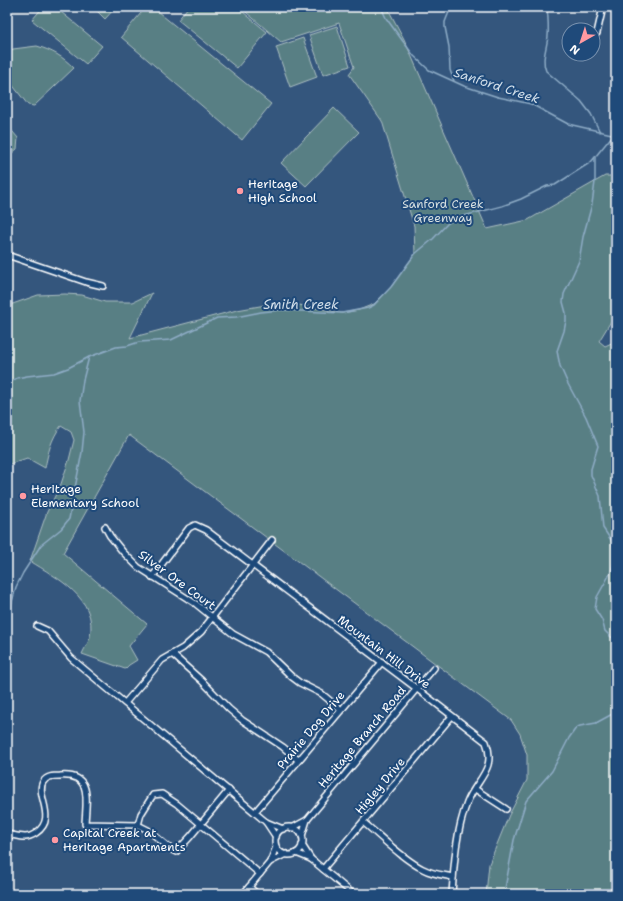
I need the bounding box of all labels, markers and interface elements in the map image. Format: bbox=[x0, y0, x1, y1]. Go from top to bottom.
north arrow bbox=[561, 22, 601, 62]
text: N bbox=[567, 41, 583, 58]
water label: Sanford Creek bbox=[452, 64, 542, 107]
place label: Heritage High School bbox=[248, 176, 317, 206]
marker: Heritage High School bbox=[235, 186, 245, 196]
park label: Sanford Creek Greenway bbox=[402, 196, 484, 226]
water label: Smith Creek bbox=[263, 296, 339, 313]
place label: Heritage Elementary School bbox=[31, 481, 139, 511]
marker: Heritage Elementary School bbox=[18, 491, 28, 501]
street label: Silver Ore Court bbox=[135, 546, 219, 614]
street label: Mountain Hill Drive bbox=[334, 612, 434, 692]
street label: Heritage Branch Road bbox=[315, 682, 410, 791]
street label: Prairie Dog Drive bbox=[274, 687, 349, 773]
street label: Higley Drive bbox=[351, 754, 409, 818]
place label: Capital Creek at Heritage Apartments bbox=[63, 825, 186, 855]
marker: Capital Creek at Heritage Apartments bbox=[50, 835, 60, 845]

